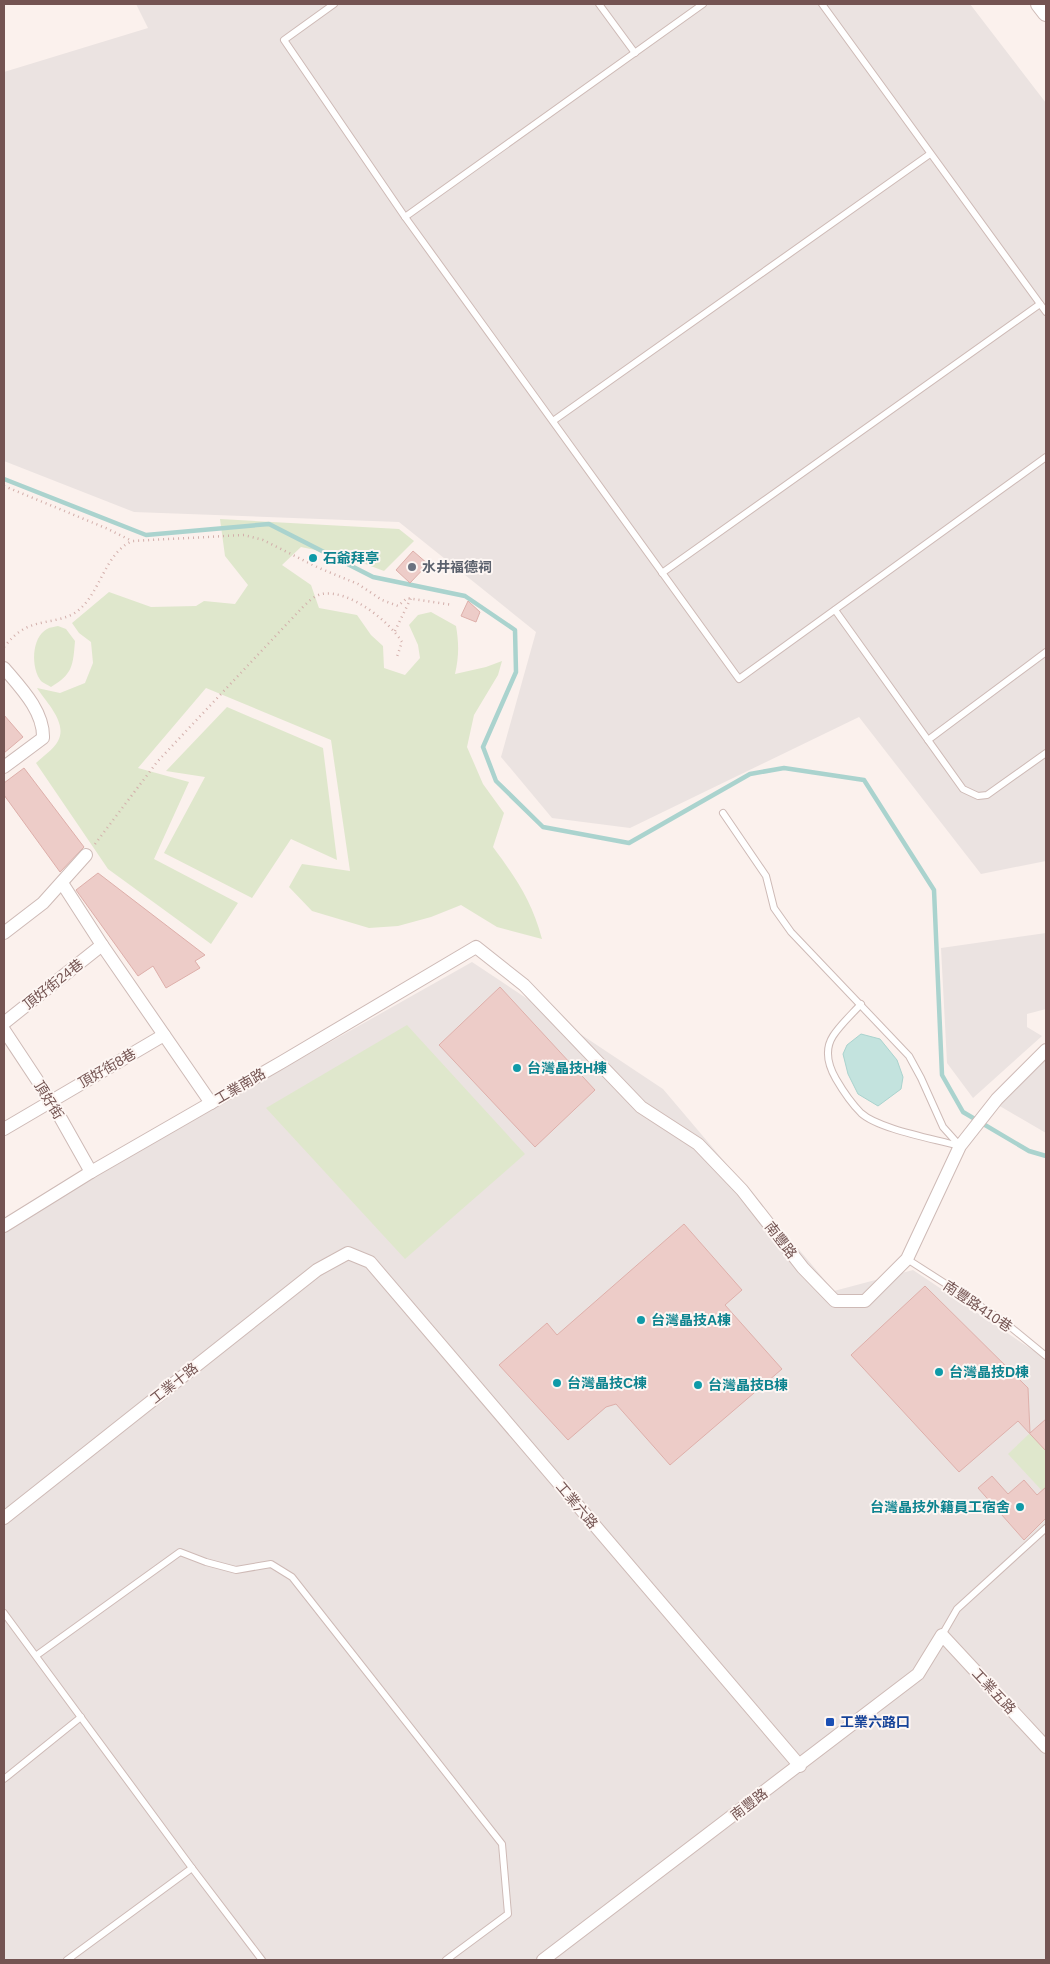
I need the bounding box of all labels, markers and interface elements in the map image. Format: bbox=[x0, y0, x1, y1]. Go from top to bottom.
place label: 石爺拜亭 bbox=[323, 550, 379, 566]
marker: 石爺拜亭 bbox=[307, 552, 319, 564]
place label: 水井福德祠 bbox=[422, 559, 492, 575]
marker: 水井福德祠 bbox=[406, 561, 418, 573]
street label: 頂好街24巷 bbox=[20, 956, 86, 1012]
street label: 頂好街8巷 bbox=[75, 1045, 139, 1091]
place label: 台灣晶技H棟 bbox=[527, 1060, 607, 1076]
marker: 台灣晶技H棟 bbox=[511, 1062, 523, 1074]
street label: 工業南路 bbox=[212, 1065, 268, 1107]
street label: 頂好街 bbox=[31, 1078, 67, 1122]
street label: 南豐路 bbox=[762, 1219, 800, 1261]
street label: 南豐路410巷 bbox=[941, 1277, 1015, 1335]
place label: 台灣晶技A棟 bbox=[651, 1312, 731, 1328]
marker: 台灣晶技A棟 bbox=[635, 1314, 647, 1326]
street label: 工業十路 bbox=[147, 1359, 201, 1407]
place label: 台灣晶技D棟 bbox=[949, 1364, 1029, 1380]
marker: 台灣晶技D棟 bbox=[933, 1366, 945, 1378]
place label: 台灣晶技C棟 bbox=[567, 1375, 647, 1391]
marker: 台灣晶技C棟 bbox=[551, 1377, 563, 1389]
place label: 台灣晶技B棟 bbox=[708, 1377, 788, 1393]
marker: 台灣晶技B棟 bbox=[692, 1379, 704, 1391]
street label: 工業六路 bbox=[553, 1478, 601, 1532]
place label: 台灣晶技外籍員工宿舍 bbox=[870, 1499, 1010, 1515]
marker: 台灣晶技外籍員工宿舍 bbox=[1014, 1501, 1026, 1513]
street label: 工業五路 bbox=[969, 1665, 1019, 1717]
place label: 工業六路口 bbox=[840, 1714, 910, 1730]
marker: 工業六路口 bbox=[824, 1716, 836, 1728]
street label: 南豐路 bbox=[727, 1785, 771, 1823]

